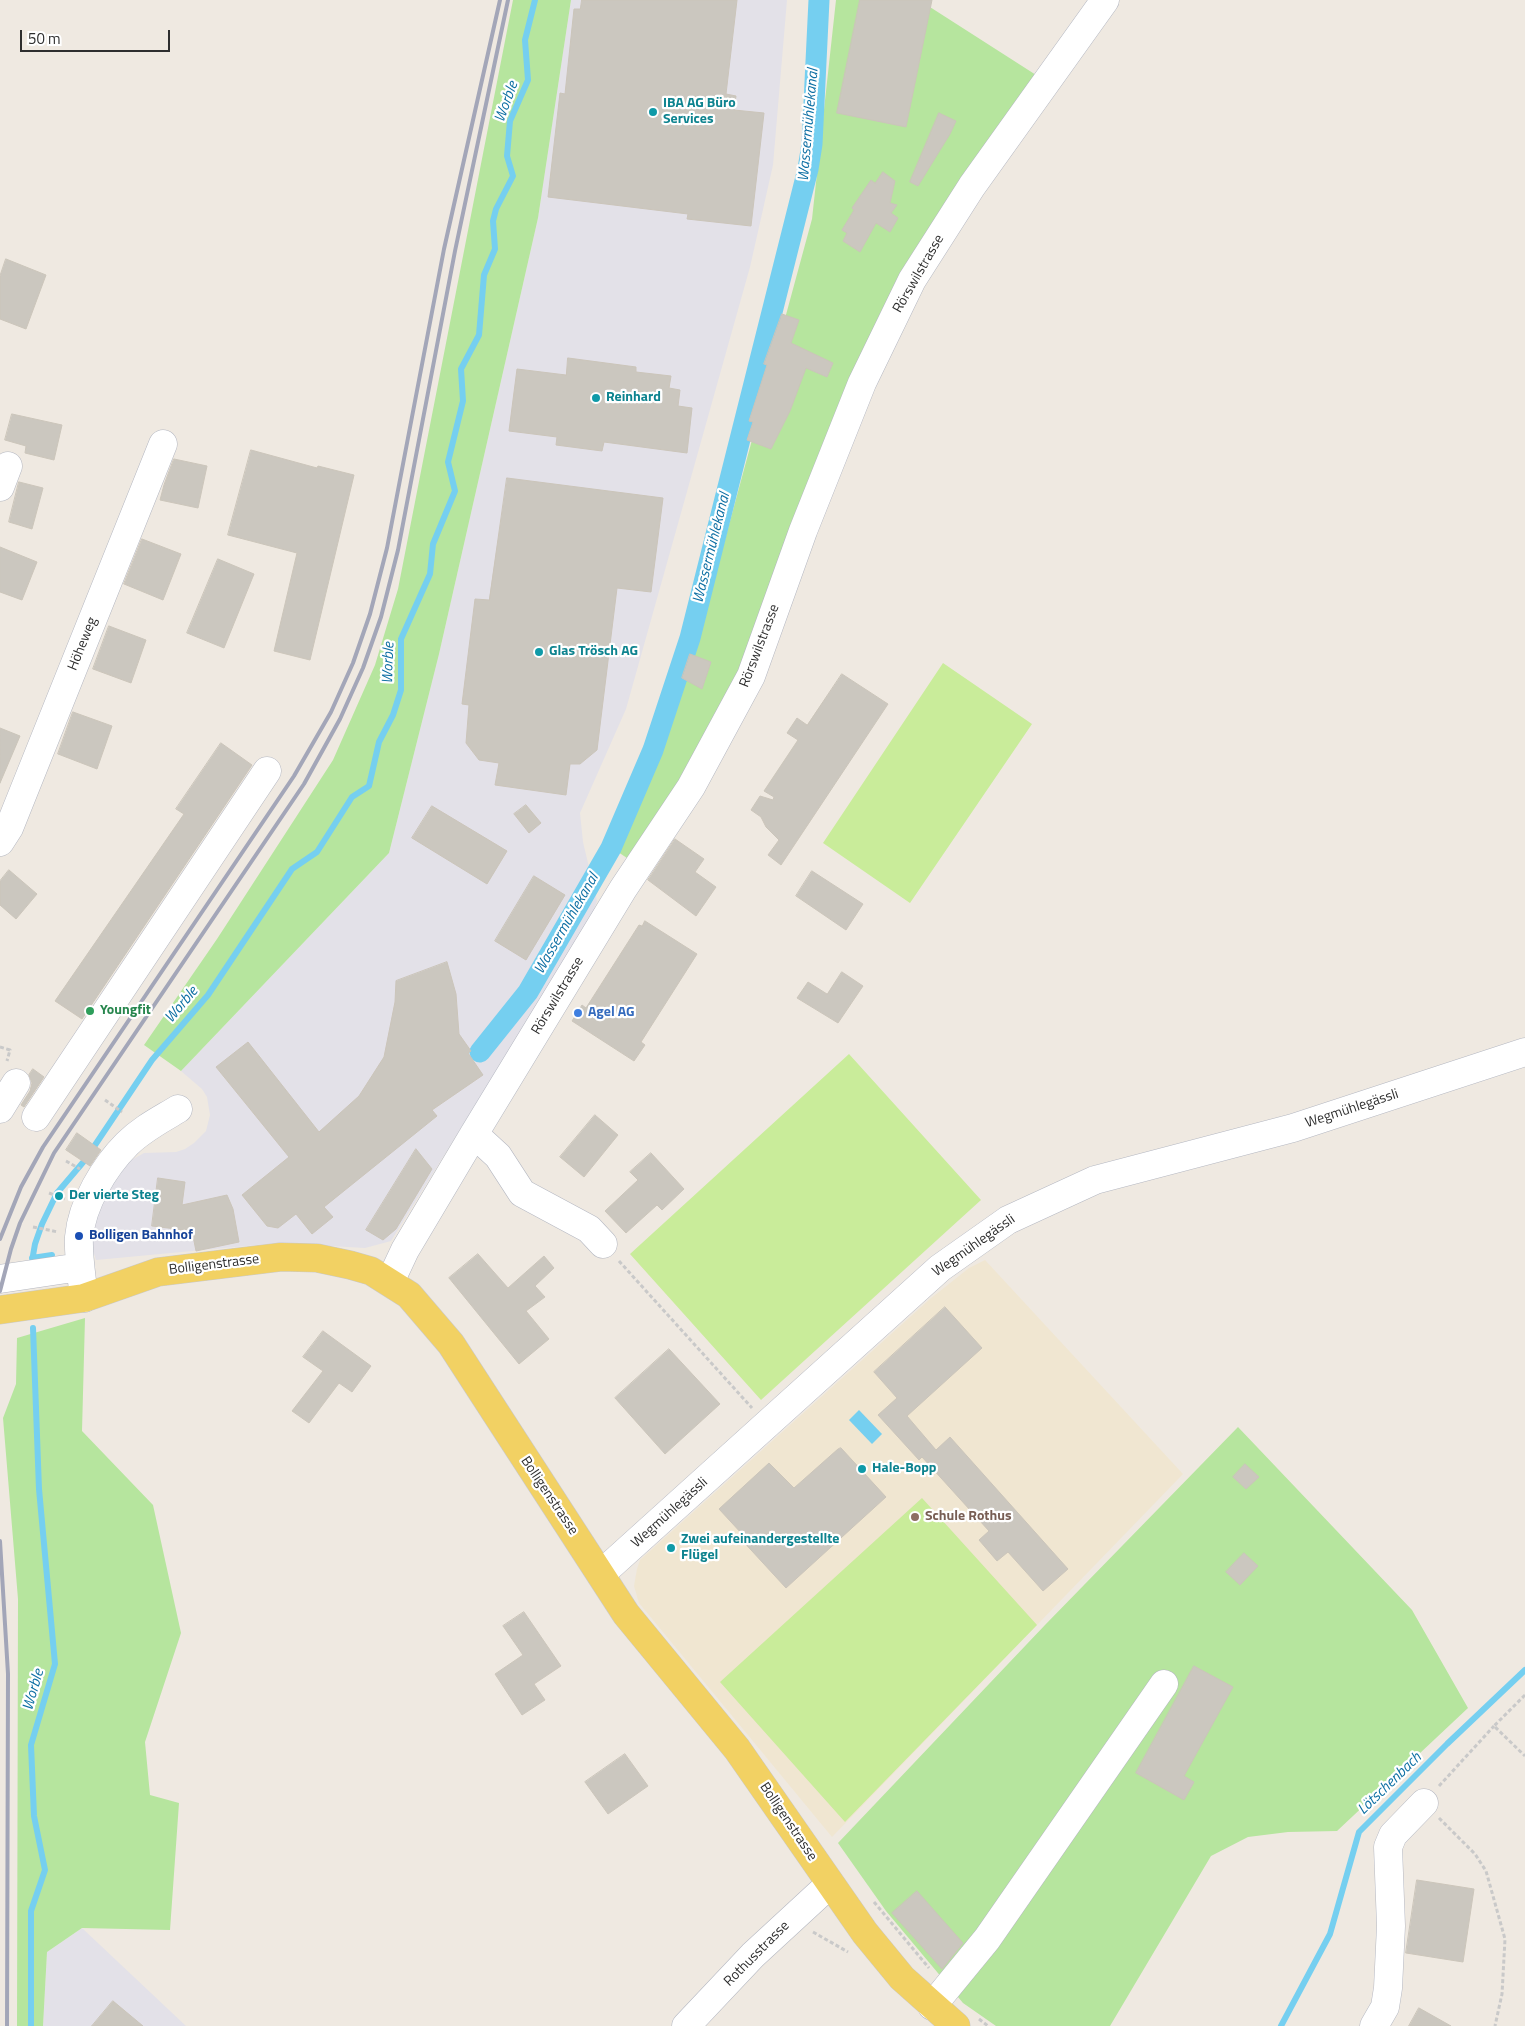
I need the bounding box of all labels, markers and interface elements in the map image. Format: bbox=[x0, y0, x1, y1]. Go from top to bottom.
scale bar bbox=[22, 20, 172, 52]
text: 50 m bbox=[28, 27, 61, 50]
water label: Wassermühlekanal bbox=[795, 68, 823, 182]
water label: Worble bbox=[491, 79, 523, 125]
place label: IBA AG Büro Services bbox=[663, 96, 736, 128]
marker: IBA AG Büro Services bbox=[647, 106, 659, 118]
street label: Rörswilstrasse bbox=[890, 232, 948, 316]
place label: Reinhard bbox=[606, 390, 661, 406]
marker: Reinhard bbox=[590, 392, 602, 404]
water label: Wassermühlekanal bbox=[690, 491, 734, 605]
street label: Rörswilstrasse bbox=[736, 602, 784, 690]
street label: Höheweg bbox=[65, 615, 101, 673]
water label: Worble bbox=[379, 642, 399, 684]
place label: Glas Trösch AG bbox=[549, 644, 638, 660]
marker: Glas Trösch AG bbox=[533, 646, 545, 658]
water label: Wassermühlekanal bbox=[531, 871, 603, 977]
street label: Rörswilstrasse bbox=[528, 954, 588, 1038]
water label: Worble bbox=[162, 983, 202, 1027]
place label: Youngfit bbox=[100, 1003, 151, 1019]
marker: Youngfit bbox=[84, 1005, 96, 1017]
place label: Agel AG bbox=[588, 1005, 635, 1021]
marker: Agel AG bbox=[572, 1007, 584, 1019]
street label: Wegmühlegässli bbox=[1303, 1086, 1401, 1132]
place label: Der vierte Steg bbox=[69, 1188, 159, 1204]
marker: Der vierte Steg bbox=[53, 1190, 65, 1202]
street label: Wegmühlegässli bbox=[930, 1211, 1018, 1281]
place label: Bolligen Bahnhof bbox=[89, 1228, 193, 1244]
marker: Bolligen Bahnhof bbox=[73, 1230, 85, 1242]
street label: Bolligenstrasse bbox=[168, 1251, 260, 1279]
street label: Bolligenstrasse bbox=[517, 1454, 581, 1538]
place label: Hale-Bopp bbox=[872, 1461, 936, 1477]
marker: Hale-Bopp bbox=[856, 1463, 868, 1475]
street label: Wegmühlegässli bbox=[628, 1474, 712, 1552]
place label: Schule Rothus bbox=[925, 1509, 1012, 1525]
marker: Schule Rothus bbox=[909, 1511, 921, 1523]
place label: Zwei aufeinandergestellte Flügel bbox=[681, 1532, 839, 1564]
marker: Zwei aufeinandergestellte Flügel bbox=[665, 1542, 677, 1554]
water label: Worble bbox=[20, 1667, 48, 1713]
water label: Lötschenbach bbox=[1354, 1749, 1426, 1819]
street label: Bolligenstrasse bbox=[756, 1780, 820, 1864]
street label: Rothusstrasse bbox=[721, 1918, 793, 1990]

